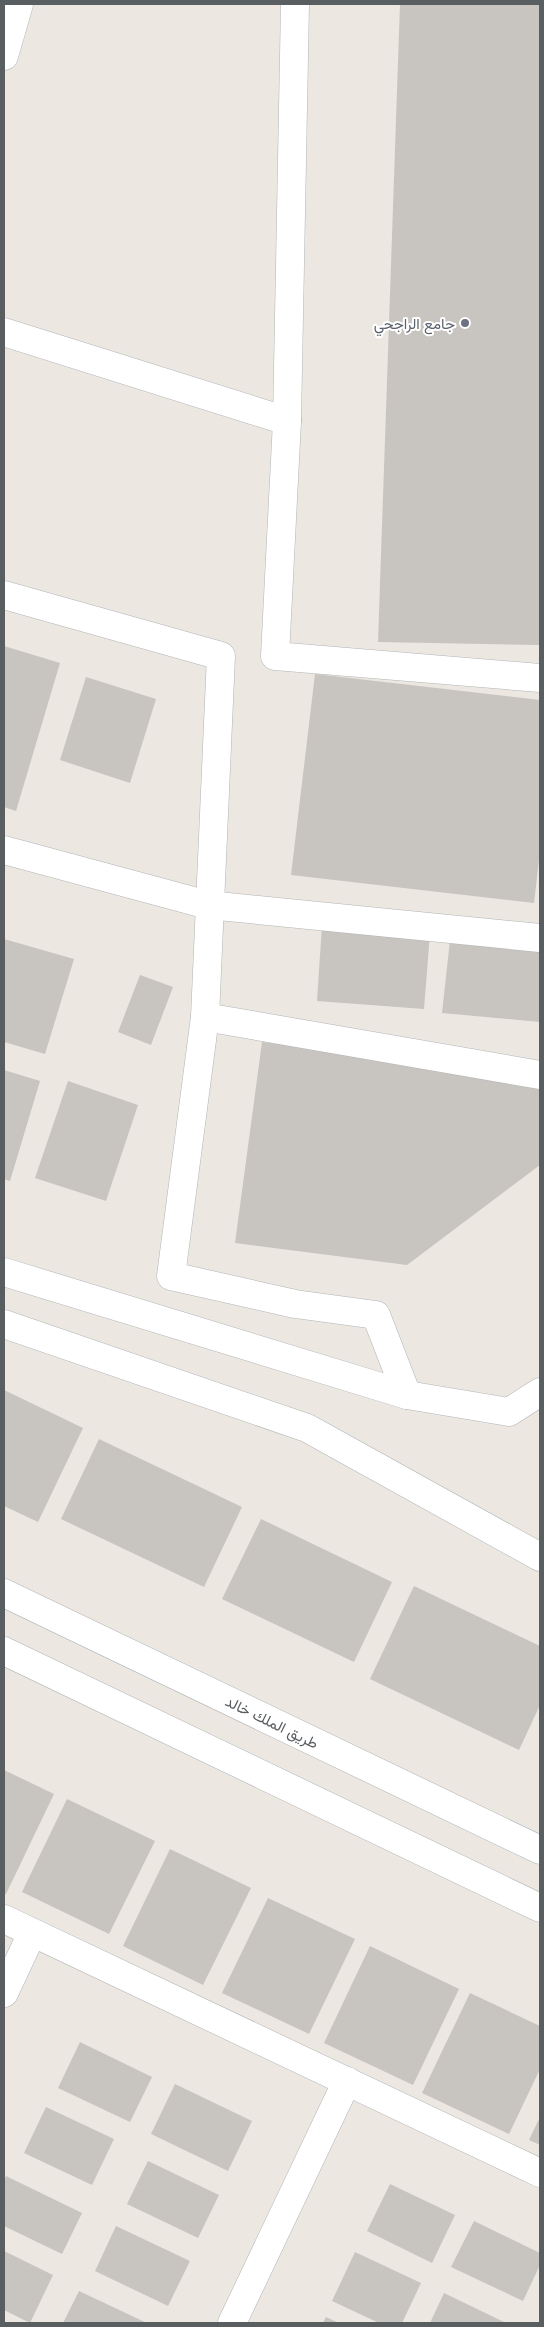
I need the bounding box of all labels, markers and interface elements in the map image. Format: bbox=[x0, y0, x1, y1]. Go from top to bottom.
place label: جامع الراجحي bbox=[374, 315, 455, 337]
marker: جامع الراجحي bbox=[459, 317, 471, 329]
street label: طريق الملك خالد bbox=[222, 1692, 321, 1754]

